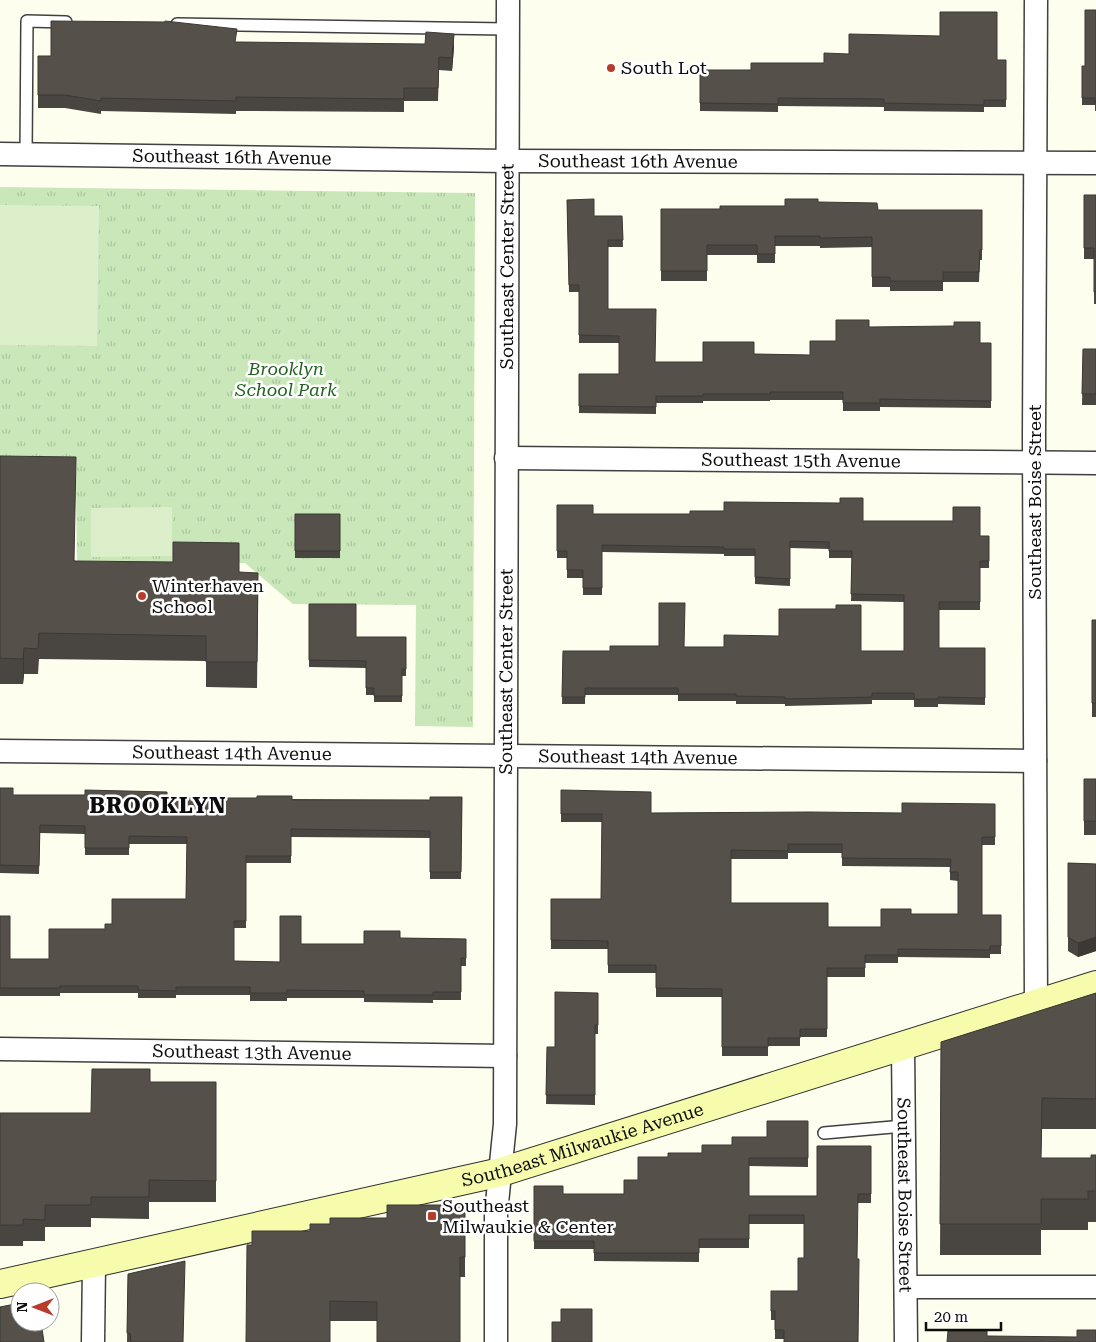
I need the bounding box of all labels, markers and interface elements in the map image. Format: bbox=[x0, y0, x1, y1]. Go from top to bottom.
place label: South Lot bbox=[621, 57, 707, 78]
marker: South Lot bbox=[605, 62, 617, 74]
street label: Southeast 16th Avenue bbox=[132, 145, 332, 169]
street label: Southeast 16th Avenue bbox=[538, 150, 738, 172]
street label: Southeast Center Street bbox=[496, 163, 518, 370]
park label: Brooklyn School Park bbox=[234, 358, 337, 400]
street label: Southeast Boise Street bbox=[1024, 404, 1045, 600]
street label: Southeast 15th Avenue bbox=[701, 449, 901, 471]
street label: Southeast Center Street bbox=[495, 568, 516, 775]
place label: Winterhaven School bbox=[152, 575, 264, 617]
marker: Winterhaven School bbox=[136, 590, 148, 602]
street label: Southeast 14th Avenue bbox=[132, 741, 332, 764]
street label: Southeast 14th Avenue bbox=[538, 745, 738, 768]
district label: BROOKLYN bbox=[89, 793, 227, 818]
street label: Southeast 13th Avenue bbox=[152, 1040, 352, 1064]
street label: Southeast Boise Street bbox=[894, 1097, 916, 1293]
street label: Southeast Milwaukie Avenue bbox=[459, 1098, 706, 1191]
place label: Southeast Milwaukie & Center bbox=[442, 1195, 614, 1237]
marker: Southeast Milwaukie & Center bbox=[426, 1210, 438, 1222]
north arrow bbox=[10, 1282, 60, 1332]
scale bar bbox=[926, 1300, 1001, 1332]
text: N bbox=[14, 1301, 30, 1312]
text: 20 m bbox=[934, 1308, 969, 1326]

